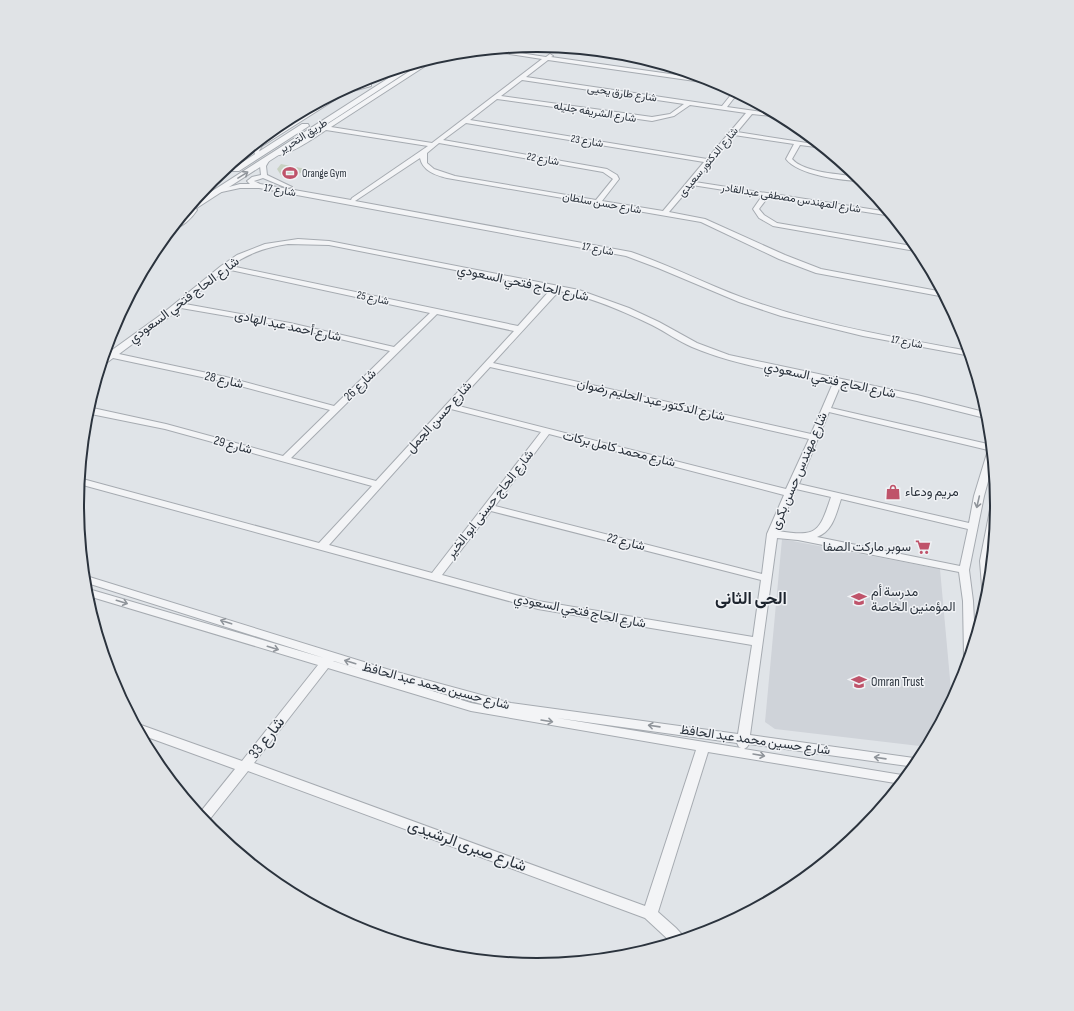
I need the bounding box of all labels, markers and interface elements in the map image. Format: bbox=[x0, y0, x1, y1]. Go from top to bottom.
street label: شارع طارق يحيى bbox=[586, 82, 658, 105]
street label: شارع الشريفه جليله bbox=[553, 99, 638, 126]
street label: طريق التحرير bbox=[276, 116, 330, 156]
street label: شارع الدكتور سعيدى bbox=[675, 124, 742, 200]
street label: شارع 23 bbox=[570, 132, 605, 151]
street label: شارع 22 bbox=[525, 150, 561, 169]
sports icon: Orange Gym bbox=[281, 164, 299, 182]
place label: Orange Gym bbox=[302, 167, 347, 180]
one-way arrow bbox=[237, 170, 249, 178]
street label: شارع المهندس مصطفى عبدالقادر bbox=[719, 180, 862, 217]
street label: شارع 17 bbox=[263, 181, 297, 200]
street label: شارع حسن سلطان bbox=[561, 190, 643, 217]
street label: شارع 17 bbox=[581, 240, 615, 259]
street label: شارع الحاج فتحي السعودي bbox=[126, 253, 244, 348]
street label: شارع الحاج فتحي السعودي bbox=[455, 261, 590, 307]
street label: شارع 25 bbox=[355, 288, 391, 309]
street label: شارع أحمد عبد الهادى bbox=[233, 307, 343, 346]
street label: شارع 17 bbox=[890, 333, 924, 352]
street label: شارع الحاج فتحي السعودي bbox=[762, 358, 897, 404]
street label: شارع 26 bbox=[340, 366, 380, 405]
street label: شارع 28 bbox=[203, 368, 245, 393]
street label: شارع الدكتور عبد الحليم رضوان bbox=[575, 375, 727, 426]
street label: شارع حسن الجمل bbox=[403, 378, 476, 457]
street label: شارع مهندس حسن بكرى bbox=[767, 410, 832, 533]
street label: شارع محمد كامل بركات bbox=[561, 427, 677, 472]
street label: شارع 29 bbox=[212, 432, 254, 459]
street label: شارع الحاج حسنى ابو الخير bbox=[442, 447, 538, 563]
shop icon: مريم ودعاء bbox=[884, 483, 902, 501]
place label: مريم ودعاء bbox=[905, 484, 959, 500]
one-way arrow bbox=[974, 495, 982, 508]
street label: شارع 22 bbox=[605, 530, 647, 555]
supermarket icon: سوبر ماركت الصفا bbox=[914, 538, 932, 556]
place label: سوبر ماركت الصفا bbox=[823, 539, 911, 555]
place label: مدرسة أم المؤمنين الخاصة bbox=[871, 584, 956, 615]
district label: الحى الثانى bbox=[715, 589, 787, 609]
street label: شارع الحاج فتحي السعودي bbox=[512, 590, 647, 634]
school or university icon: مدرسة أم المؤمنين الخاصة bbox=[850, 590, 868, 608]
one-way arrow bbox=[115, 599, 128, 606]
one-way arrow bbox=[220, 618, 232, 626]
one-way arrow bbox=[267, 645, 280, 652]
one-way arrow bbox=[344, 657, 356, 665]
street label: شارع حسين محمد عبد الحافظ bbox=[360, 659, 511, 714]
school or university icon: Omran Trust bbox=[850, 673, 868, 691]
place label: Omran Trust bbox=[871, 674, 924, 690]
street label: شارع 33 bbox=[245, 713, 290, 763]
one-way arrow bbox=[540, 717, 553, 725]
one-way arrow bbox=[648, 722, 661, 730]
street label: شارع حسين محمد عبد الحافظ bbox=[679, 722, 831, 759]
one-way arrow bbox=[752, 751, 765, 759]
one-way arrow bbox=[874, 754, 887, 762]
street label: شارع صبرى الرشيدى bbox=[405, 816, 529, 877]

